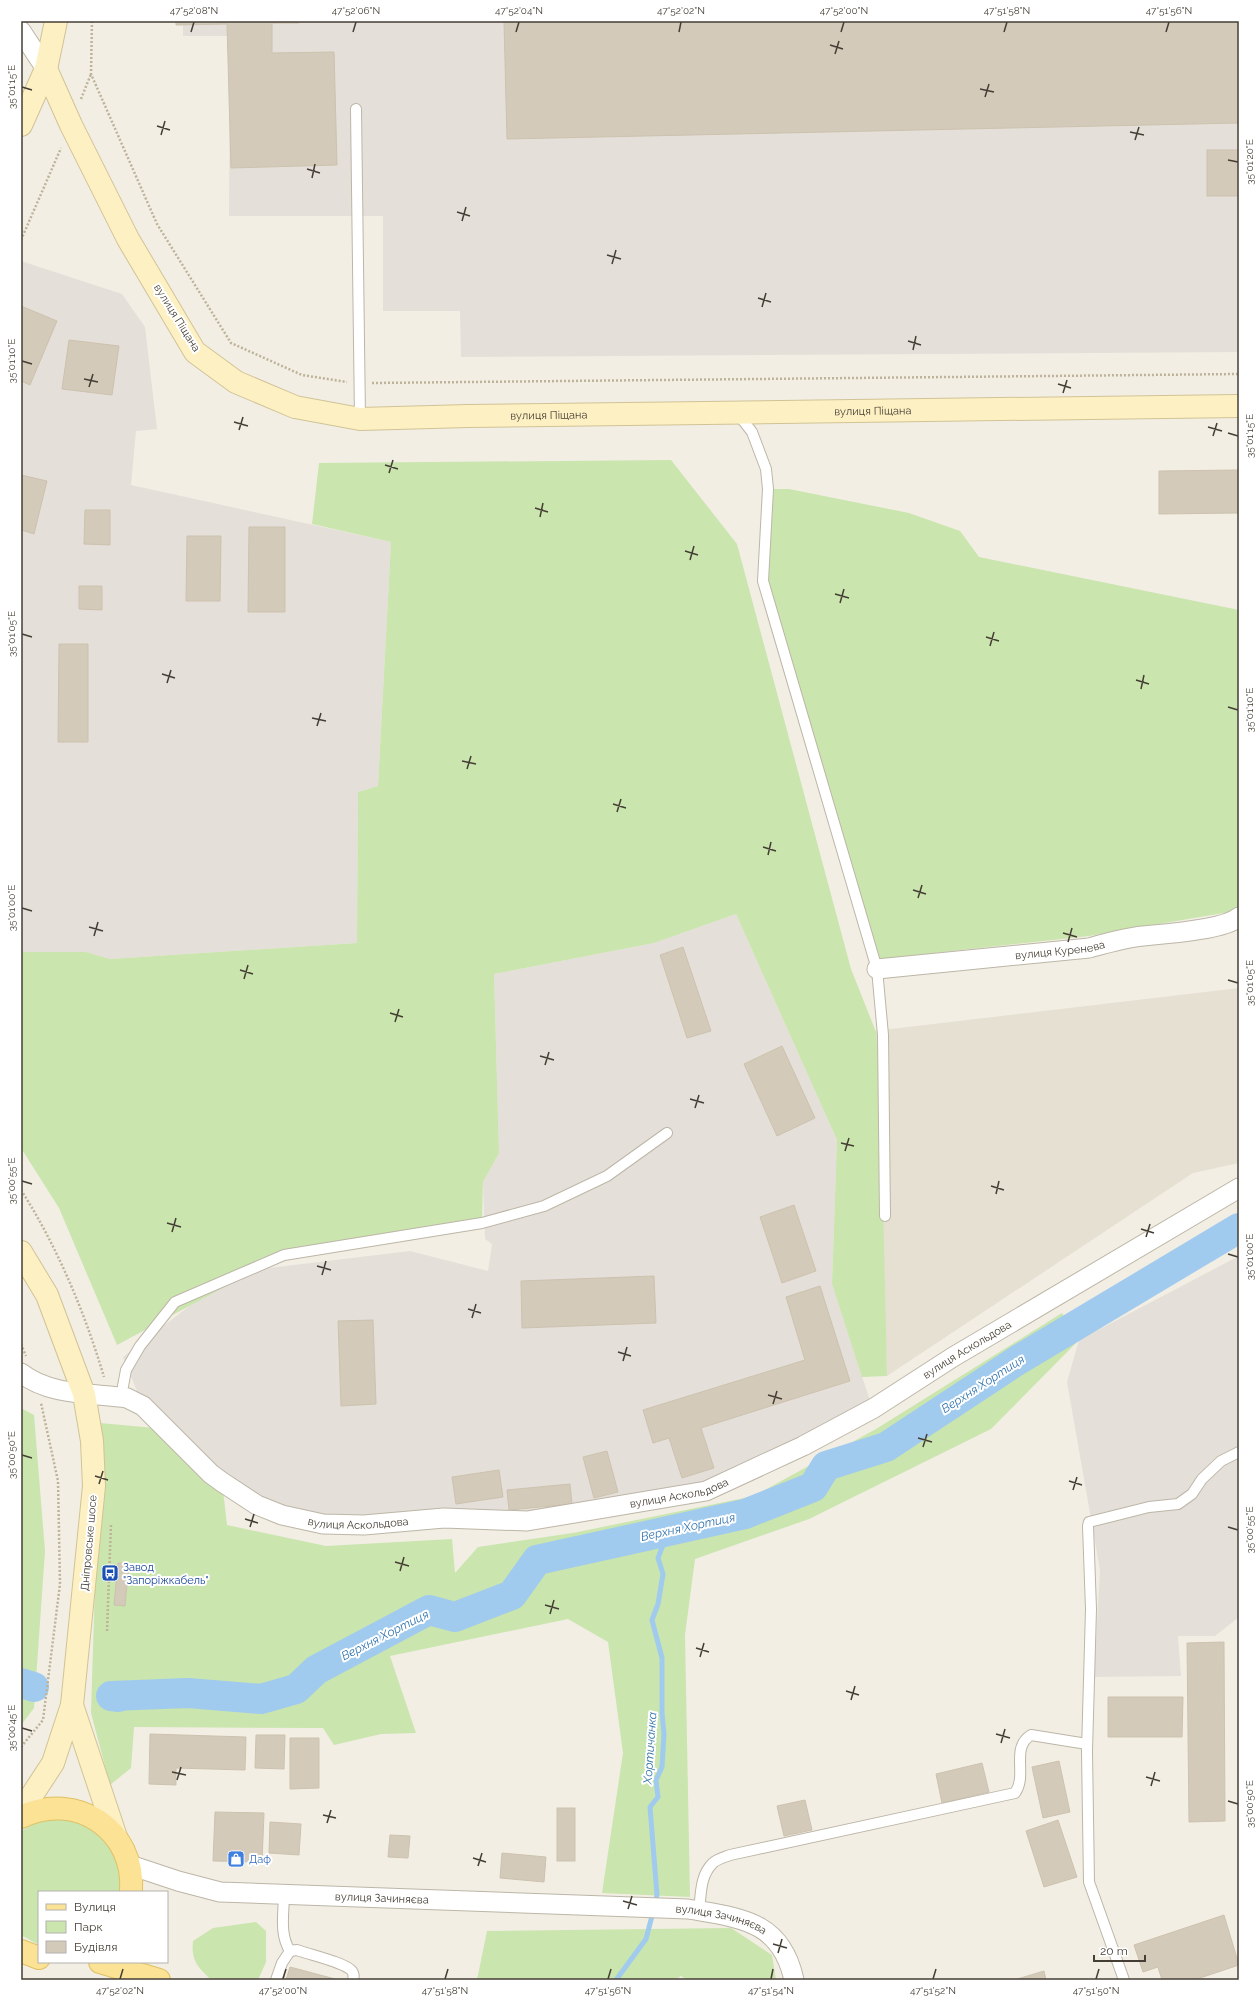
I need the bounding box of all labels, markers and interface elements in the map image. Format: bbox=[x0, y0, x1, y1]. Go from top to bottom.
text: 47°52'08"N bbox=[170, 5, 218, 16]
text: 47°52'06"N bbox=[332, 5, 380, 16]
text: 47°52'04"N bbox=[495, 5, 543, 16]
text: 47°52'02"N bbox=[657, 5, 705, 16]
text: 47°52'00"N bbox=[820, 5, 868, 16]
text: 47°51'58"N bbox=[984, 5, 1030, 16]
text: 47°51'56"N bbox=[1146, 5, 1192, 16]
text: 35°01'15"E bbox=[6, 65, 17, 109]
text: 35°01'20"E bbox=[1244, 139, 1255, 185]
street label: вулиця Піщана bbox=[151, 282, 203, 354]
text: 35°01'10"E bbox=[6, 339, 17, 383]
street label: вулиця Піщана bbox=[834, 404, 912, 418]
street label: вулиця Піщана bbox=[510, 408, 588, 422]
text: 35°01'15"E bbox=[1244, 414, 1255, 458]
text: 35°01'05"E bbox=[6, 611, 17, 657]
text: 35°01'10"E bbox=[1244, 688, 1255, 732]
text: 35°01'00"E bbox=[6, 885, 17, 931]
street label: вулиця Куренева bbox=[1015, 937, 1106, 962]
text: 35°01'05"E bbox=[1244, 960, 1255, 1006]
text: 35°00'55"E bbox=[6, 1157, 17, 1205]
text: 35°01'00"E bbox=[1244, 1234, 1255, 1280]
street label: вулиця Аскольдова bbox=[920, 1318, 1013, 1381]
water label: Верхня Хортиця bbox=[939, 1352, 1028, 1416]
text: 35°00'50"E bbox=[6, 1431, 17, 1479]
street label: вулиця Аскольдова bbox=[629, 1475, 730, 1510]
street label: Дніпровське шосе bbox=[78, 1494, 100, 1592]
text: 35°00'55"E bbox=[1244, 1506, 1255, 1554]
water label: Верхня Хортиця bbox=[639, 1510, 737, 1544]
street label: вулиця Аскольдова bbox=[307, 1514, 409, 1532]
place label: Завод "Запоріжкабель" bbox=[123, 1561, 209, 1587]
bus stop icon: Завод "Запоріжкабель" bbox=[100, 1563, 120, 1583]
water label: Верхня Хортиця bbox=[339, 1607, 432, 1663]
text: 35°00'45"E bbox=[6, 1705, 17, 1751]
water label: Хортичанка bbox=[640, 1711, 660, 1786]
text: 35°00'50"E bbox=[1244, 1780, 1255, 1828]
shop icon: Даф bbox=[226, 1849, 246, 1869]
place label: Даф bbox=[249, 1853, 271, 1866]
street label: вулиця Зачиняєва bbox=[335, 1890, 429, 1906]
legend bbox=[38, 1891, 168, 1963]
text: Вулиця bbox=[74, 1900, 116, 1914]
street label: вулиця Зачиняєва bbox=[675, 1902, 769, 1937]
text: Парк bbox=[74, 1920, 103, 1934]
scale bar bbox=[1094, 1937, 1145, 1963]
text: Будівля bbox=[74, 1940, 117, 1954]
text: 20 m bbox=[1100, 1944, 1128, 1958]
text: 47°52'02"N bbox=[96, 1985, 144, 1996]
text: 47°52'00"N bbox=[259, 1985, 307, 1996]
text: 47°51'58"N bbox=[422, 1985, 468, 1996]
text: 47°51'56"N bbox=[585, 1985, 631, 1996]
text: 47°51'54"N bbox=[748, 1985, 794, 1996]
text: 47°51'52"N bbox=[910, 1985, 956, 1996]
text: 47°51'50"N bbox=[1073, 1985, 1119, 1996]

